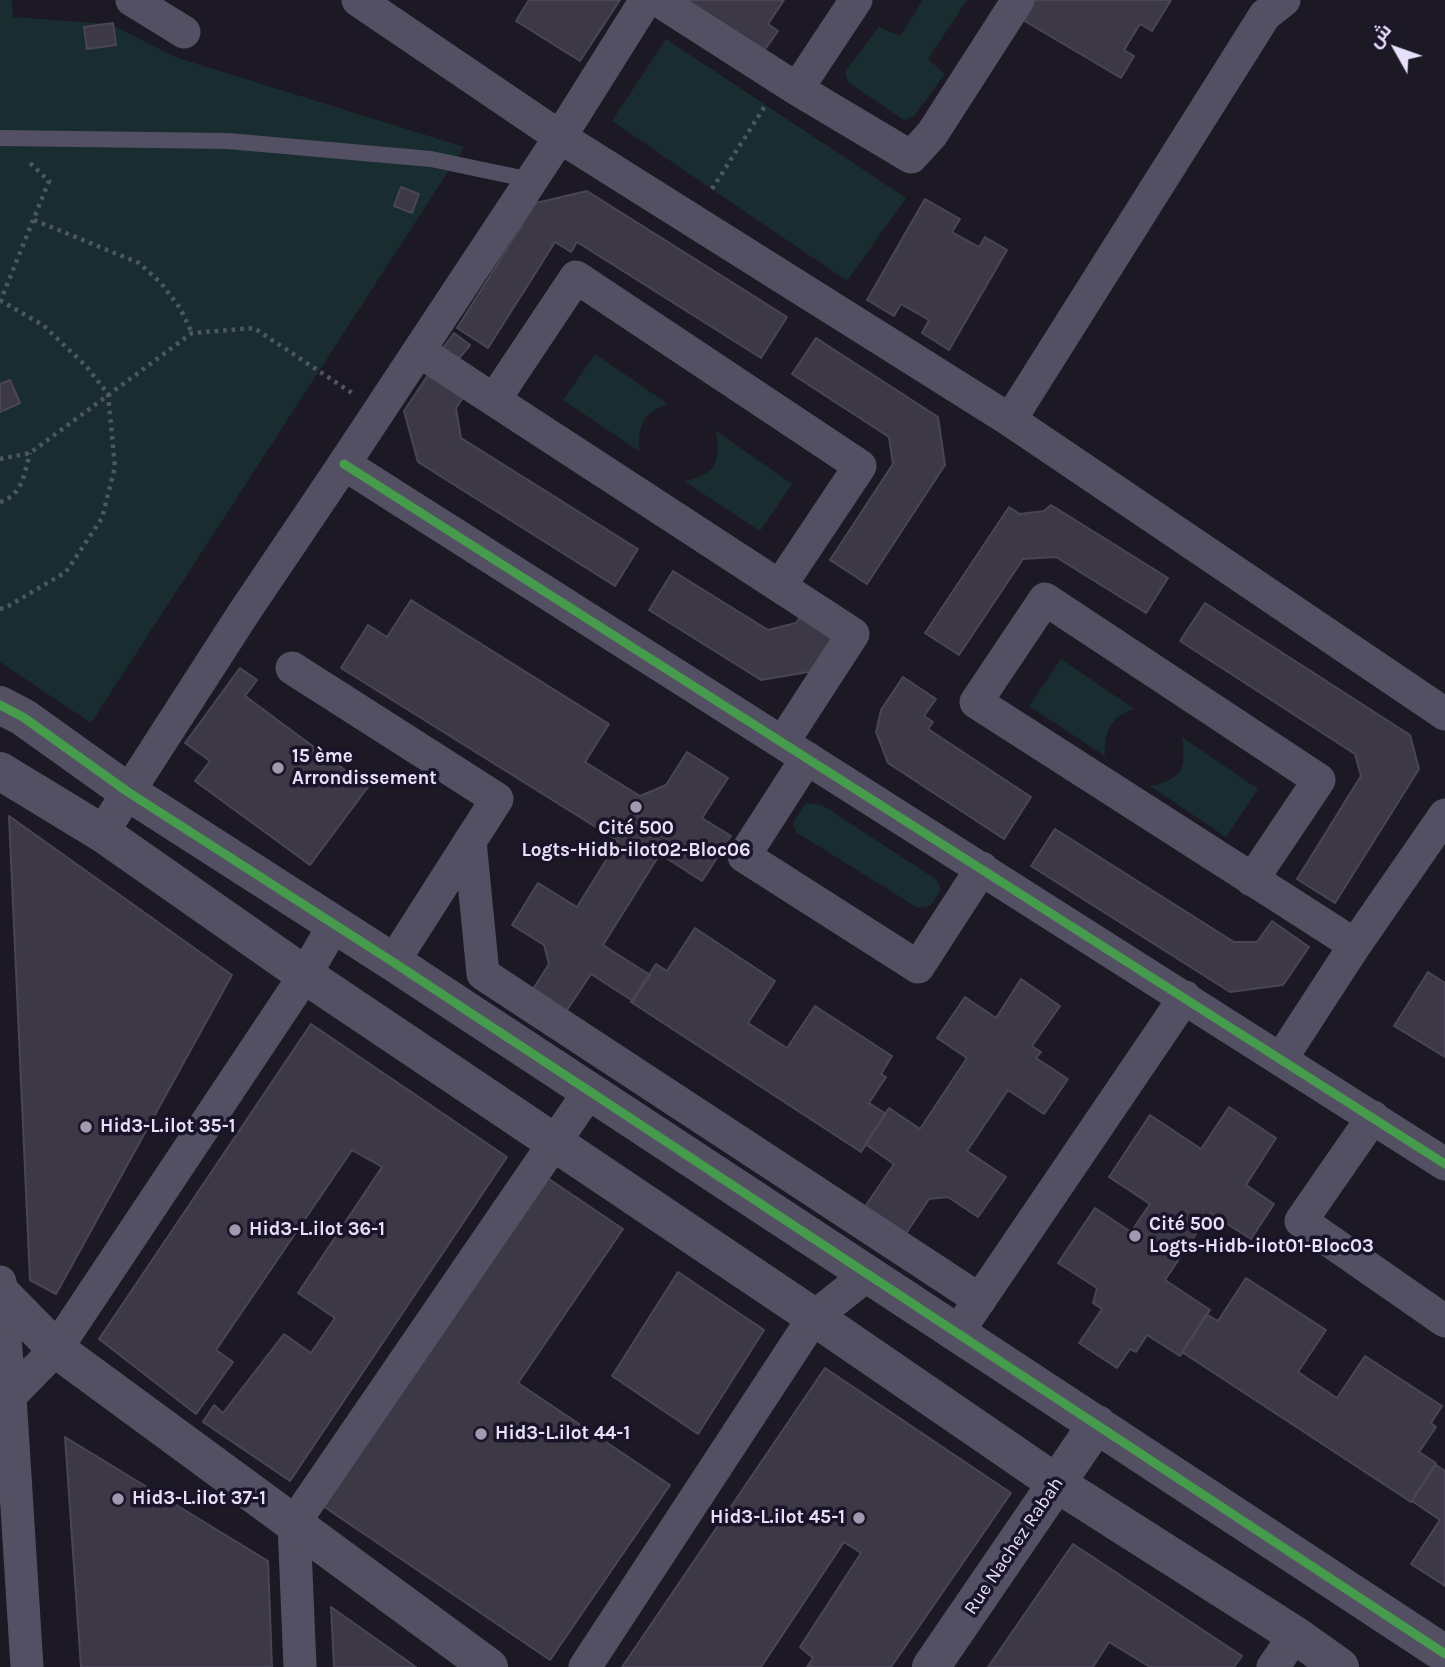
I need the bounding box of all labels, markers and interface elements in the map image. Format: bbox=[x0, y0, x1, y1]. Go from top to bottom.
north arrow bbox=[1361, 14, 1431, 84]
text: ش bbox=[1364, 19, 1396, 52]
place label: 15 ème Arrondissement bbox=[292, 746, 437, 790]
marker: 15 ème Arrondissement bbox=[270, 760, 286, 776]
marker: Cité 500 Logts-Hidb-ilot02-Bloc06 bbox=[628, 799, 644, 815]
place label: Cité 500 Logts-Hidb-ilot02-Bloc06 bbox=[521, 818, 751, 862]
place label: Hid3-L.ilot 35-1 bbox=[100, 1116, 236, 1138]
marker: Hid3-L.ilot 35-1 bbox=[78, 1119, 94, 1135]
place label: Cité 500 Logts-Hidb-ilot01-Bloc03 bbox=[1149, 1214, 1374, 1258]
place label: Hid3-L.ilot 36-1 bbox=[249, 1219, 385, 1241]
marker: Hid3-L.ilot 36-1 bbox=[227, 1222, 243, 1238]
marker: Cité 500 Logts-Hidb-ilot01-Bloc03 bbox=[1127, 1228, 1143, 1244]
place label: Hid3-L.ilot 44-1 bbox=[495, 1423, 630, 1445]
marker: Hid3-L.ilot 44-1 bbox=[473, 1426, 489, 1442]
street label: Rue Nachez Rabah bbox=[960, 1473, 1068, 1619]
place label: Hid3-L.ilot 37-1 bbox=[132, 1488, 266, 1510]
marker: Hid3-L.ilot 37-1 bbox=[110, 1491, 126, 1507]
place label: Hid3-L.ilot 45-1 bbox=[710, 1507, 845, 1529]
marker: Hid3-L.ilot 45-1 bbox=[851, 1510, 867, 1526]

